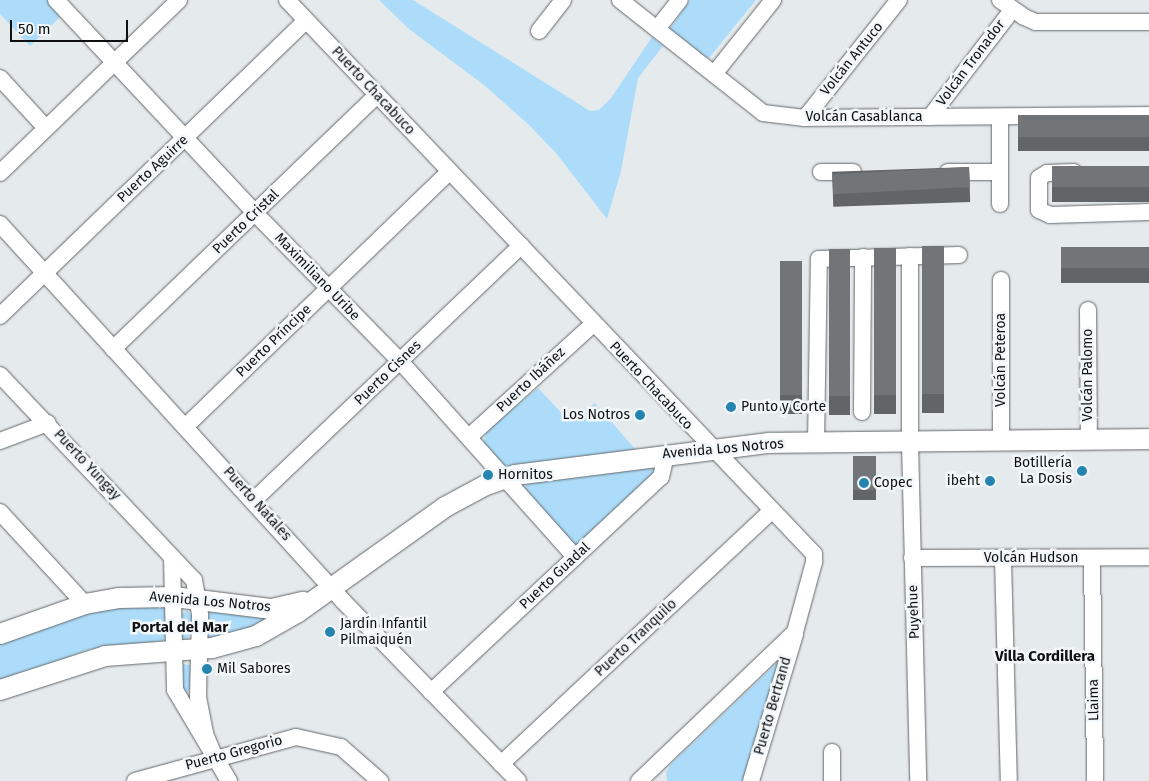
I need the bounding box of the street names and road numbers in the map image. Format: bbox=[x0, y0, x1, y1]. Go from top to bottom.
street label: Volcán Tronador bbox=[933, 17, 1009, 109]
street label: Volcán Antuco bbox=[817, 19, 887, 99]
street label: Puerto Chacabuco bbox=[328, 43, 418, 139]
street label: Volcán Casablanca bbox=[805, 109, 923, 125]
street label: Puerto Aguirre bbox=[114, 132, 192, 206]
street label: Puerto Cristal bbox=[209, 186, 283, 258]
street label: Maximiliano Uribe bbox=[271, 230, 363, 324]
street label: Puerto Príncipe bbox=[233, 301, 315, 381]
street label: Volcán Peteroa bbox=[993, 313, 1009, 407]
street label: Volcán Palomo bbox=[1080, 329, 1096, 421]
street label: Puerto Cisnes bbox=[351, 337, 425, 409]
street label: Puerto Chacabuco bbox=[606, 338, 696, 434]
street label: Puerto Ibáñez bbox=[493, 344, 569, 416]
street label: Puerto Yungay bbox=[50, 426, 124, 504]
street label: Avenida Los Notros bbox=[662, 435, 784, 463]
street label: Puerto Natales bbox=[219, 464, 295, 544]
street label: Puerto Guadal bbox=[516, 539, 594, 613]
street label: Volcán Hudson bbox=[984, 550, 1078, 566]
street label: Puyehue bbox=[905, 585, 923, 639]
street label: Avenida Los Notros bbox=[149, 588, 271, 616]
street label: Puerto Tranquilo bbox=[592, 596, 680, 680]
street label: Puerto Bertrand bbox=[751, 655, 795, 757]
street label: Llaima bbox=[1085, 679, 1103, 721]
street label: Puerto Gregorio bbox=[184, 732, 284, 774]

